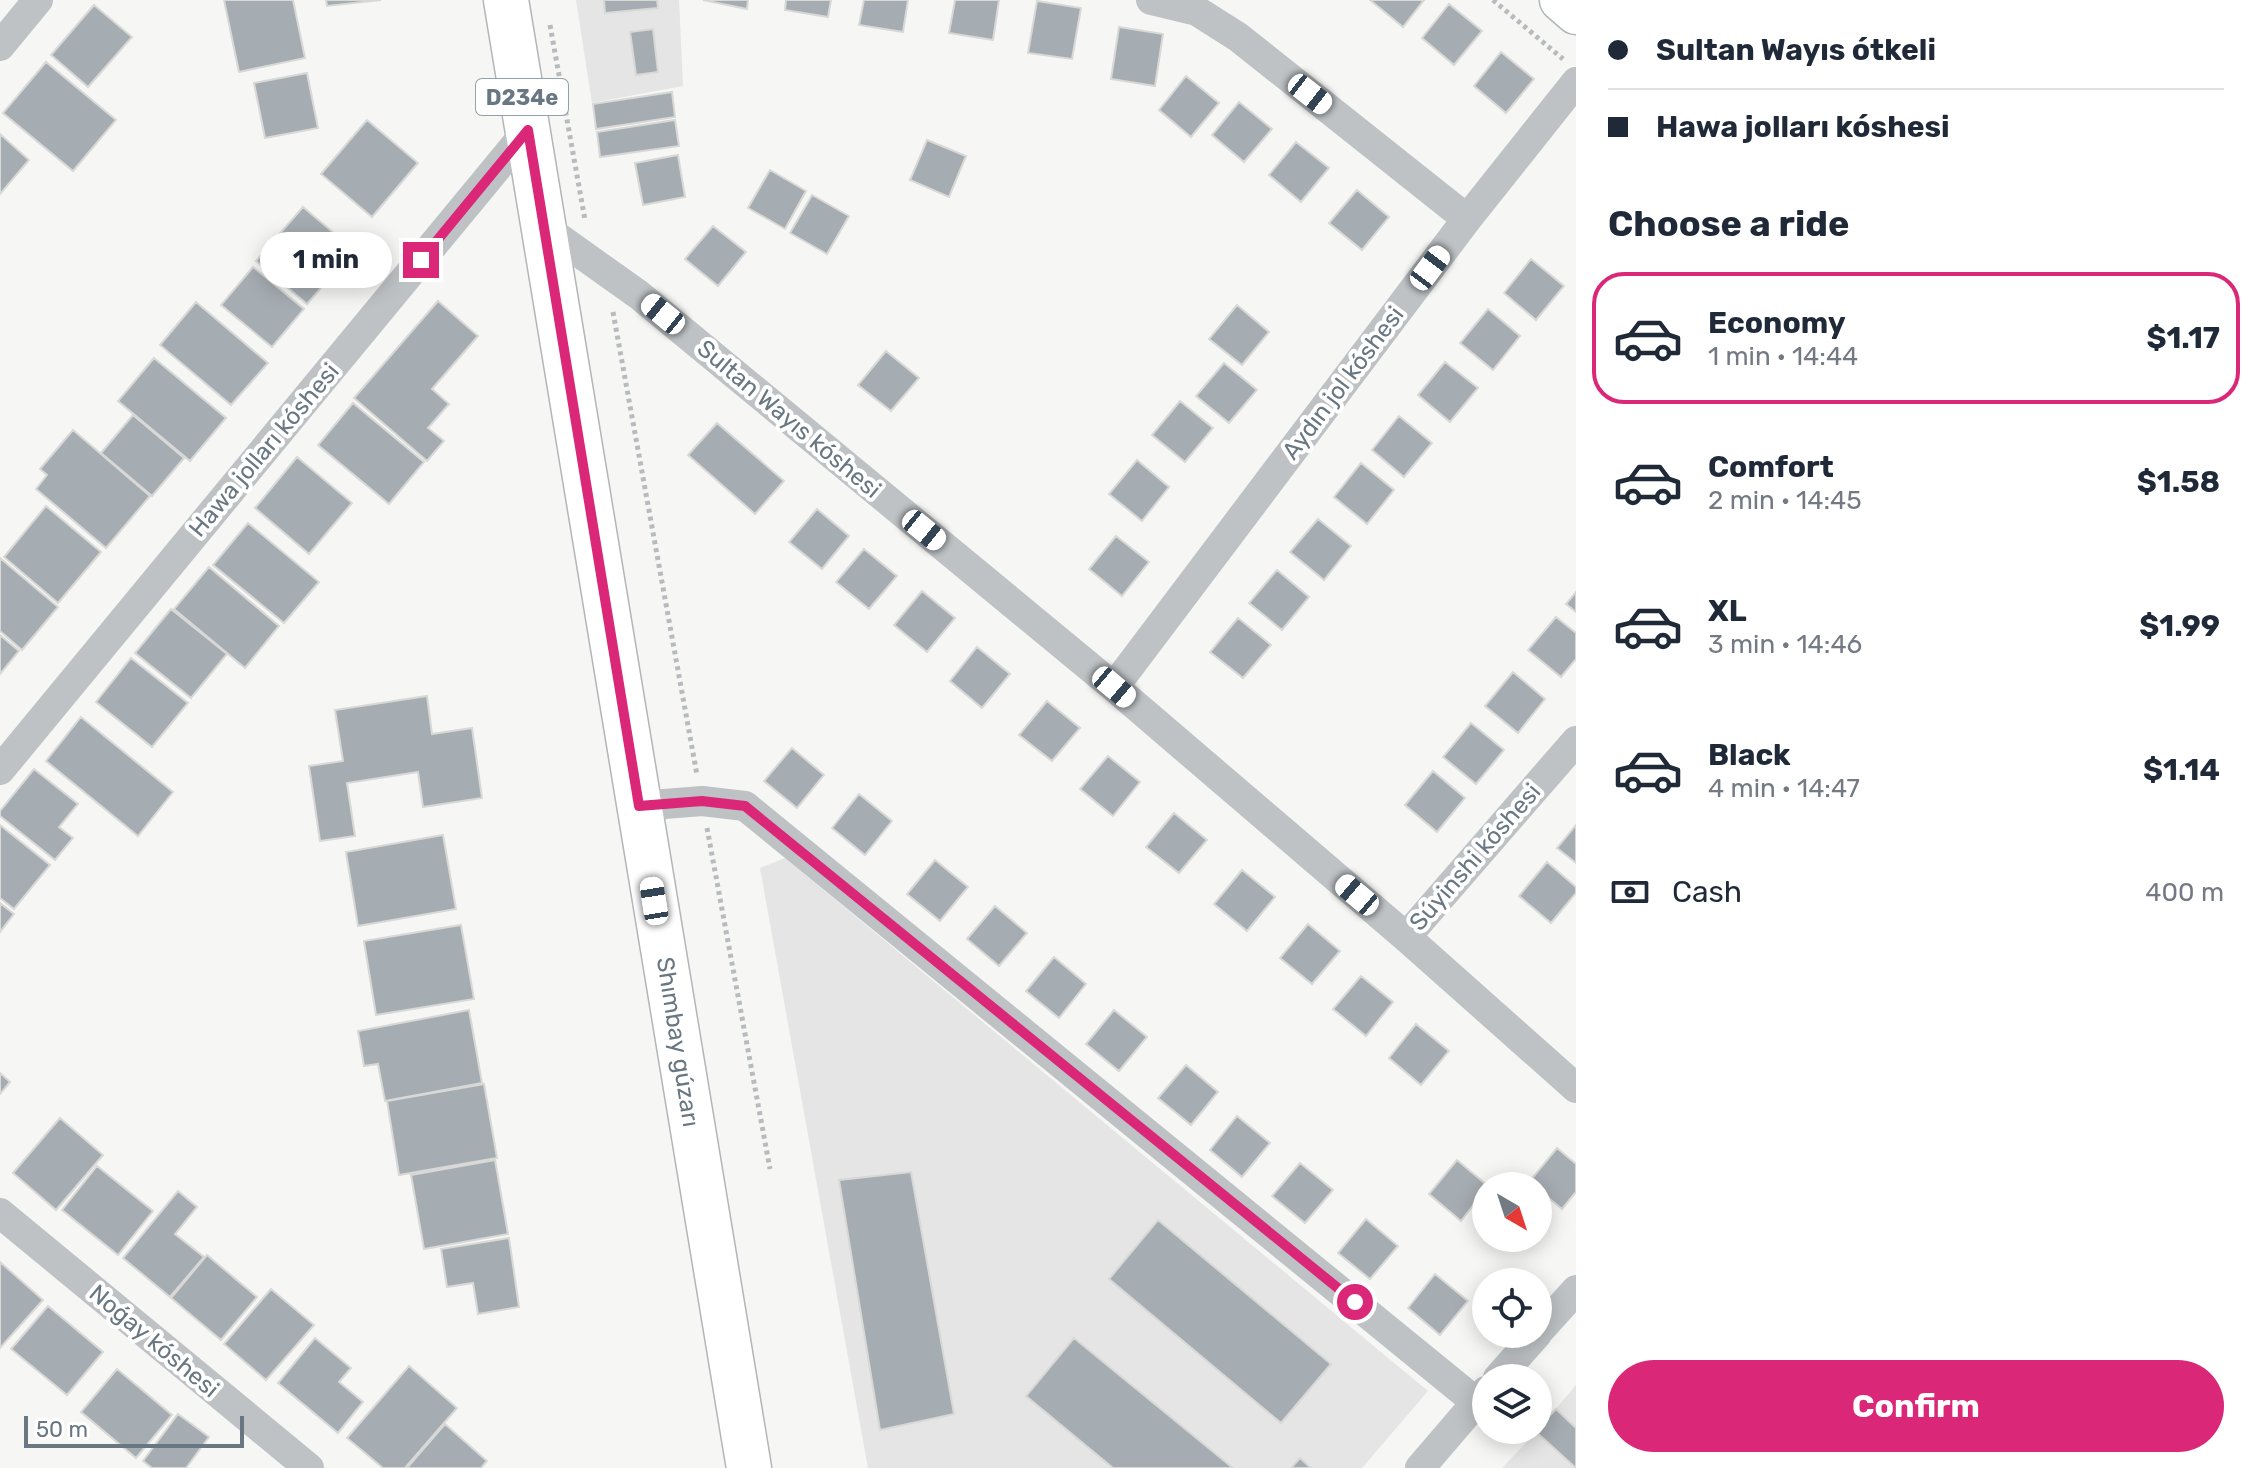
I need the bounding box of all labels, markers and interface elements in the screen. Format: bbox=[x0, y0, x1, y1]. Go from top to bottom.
text: Sultan Wayıs ótkeli bbox=[1656, 32, 1936, 68]
car bbox=[1284, 70, 1336, 118]
road number: D234e bbox=[476, 79, 568, 115]
text: Hawa jolları kóshesi bbox=[1656, 109, 1950, 145]
text: Choose a ride bbox=[1608, 202, 1849, 245]
callout: 1 min bbox=[261, 232, 393, 288]
route end bbox=[403, 242, 439, 278]
car bbox=[1406, 242, 1454, 294]
text: 1 min bbox=[293, 244, 359, 275]
car bbox=[637, 290, 689, 338]
street label: Aydın jol kóshesi bbox=[1276, 301, 1410, 465]
icon: car bbox=[1612, 302, 1684, 374]
text: Economy bbox=[1708, 305, 1846, 341]
text: $1.17 bbox=[2146, 320, 2220, 356]
street label: Sultan Wayıs kóshesi bbox=[692, 334, 886, 504]
text: 1 min · 14:44 bbox=[1708, 341, 1858, 372]
street label: Hawa jolları kóshesi bbox=[183, 358, 345, 542]
icon: car bbox=[1612, 446, 1684, 518]
text: Comfort bbox=[1708, 449, 1834, 485]
text: $1.58 bbox=[2137, 464, 2220, 500]
text: 2 min · 14:45 bbox=[1708, 485, 1862, 516]
car bbox=[898, 506, 950, 554]
icon: car bbox=[1612, 590, 1684, 662]
text: XL bbox=[1708, 593, 1747, 629]
text: $1.99 bbox=[2139, 608, 2220, 644]
text: 3 min · 14:46 bbox=[1708, 629, 1862, 660]
car bbox=[1088, 662, 1140, 712]
icon: car bbox=[1612, 734, 1684, 806]
text: Black bbox=[1708, 737, 1791, 773]
text: $1.14 bbox=[2143, 752, 2220, 788]
text: 4 min · 14:47 bbox=[1708, 773, 1860, 804]
street label: Súyinshi kóshesi bbox=[1404, 778, 1546, 936]
car bbox=[1331, 870, 1383, 920]
icon: cash bbox=[1608, 870, 1652, 914]
text: Cash bbox=[1672, 874, 1742, 910]
car bbox=[638, 875, 670, 927]
text: 400 m bbox=[2145, 877, 2224, 908]
street label: Shımbay gúzarı bbox=[651, 955, 705, 1129]
north arrow bbox=[1472, 1172, 1552, 1252]
map controls bbox=[1472, 1172, 1552, 1444]
button: locate bbox=[1472, 1268, 1552, 1348]
street label: Noǵay kóshesi bbox=[84, 1279, 224, 1403]
route start bbox=[1337, 1284, 1373, 1320]
button: Confirm bbox=[1608, 1360, 2224, 1452]
button: layers bbox=[1472, 1364, 1552, 1444]
scale bar bbox=[24, 1412, 244, 1448]
text: 50 m bbox=[36, 1416, 88, 1443]

